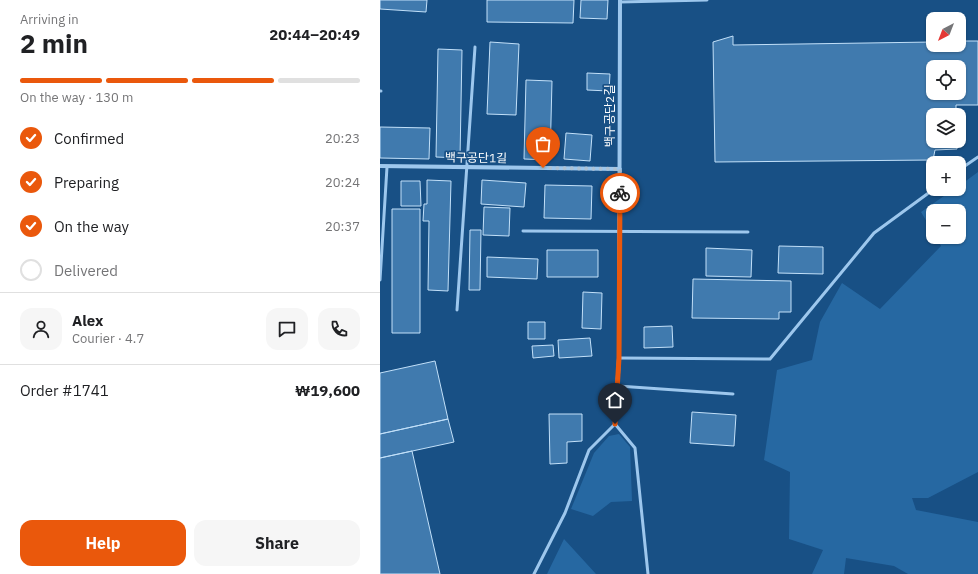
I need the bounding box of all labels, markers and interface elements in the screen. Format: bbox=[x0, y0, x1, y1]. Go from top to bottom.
text: Arriving in bbox=[20, 11, 79, 28]
north arrow bbox=[926, 12, 966, 52]
map controls bbox=[926, 12, 966, 244]
text: 20:44–20:49 bbox=[269, 25, 360, 44]
text: 2 min bbox=[20, 26, 88, 60]
button: locate bbox=[926, 60, 966, 100]
street label: 백구공단2길 bbox=[602, 85, 617, 147]
text: On the way · 130 m bbox=[20, 89, 133, 106]
button: layers bbox=[926, 108, 966, 148]
icon: check bbox=[20, 127, 42, 149]
pin bbox=[526, 127, 560, 168]
text: Confirmed bbox=[54, 129, 124, 148]
text: 20:23 bbox=[325, 130, 360, 147]
icon: bag bbox=[532, 133, 554, 155]
street label: 백구공단1길 bbox=[445, 149, 507, 166]
button: + bbox=[926, 156, 966, 196]
icon: check bbox=[20, 171, 42, 193]
text: Preparing bbox=[54, 173, 119, 192]
courier bbox=[600, 173, 640, 213]
text: 20:24 bbox=[325, 174, 360, 191]
icon: bike bbox=[609, 182, 631, 204]
button: − bbox=[926, 204, 966, 244]
icon: check bbox=[20, 215, 42, 237]
text: On the way bbox=[54, 217, 129, 236]
text: 20:37 bbox=[325, 218, 360, 235]
text: Delivered bbox=[54, 261, 118, 280]
button: person bbox=[20, 308, 62, 350]
button: chat bbox=[266, 308, 308, 350]
button: phone bbox=[318, 308, 360, 350]
text: Alex bbox=[72, 311, 103, 330]
text: Courier · 4.7 bbox=[72, 330, 144, 347]
text: Order #1741 bbox=[20, 381, 109, 400]
text: ₩19,600 bbox=[295, 381, 360, 400]
pin bbox=[598, 383, 632, 424]
icon: home bbox=[604, 389, 626, 411]
button: Help bbox=[20, 520, 186, 566]
button: Share bbox=[194, 520, 360, 566]

